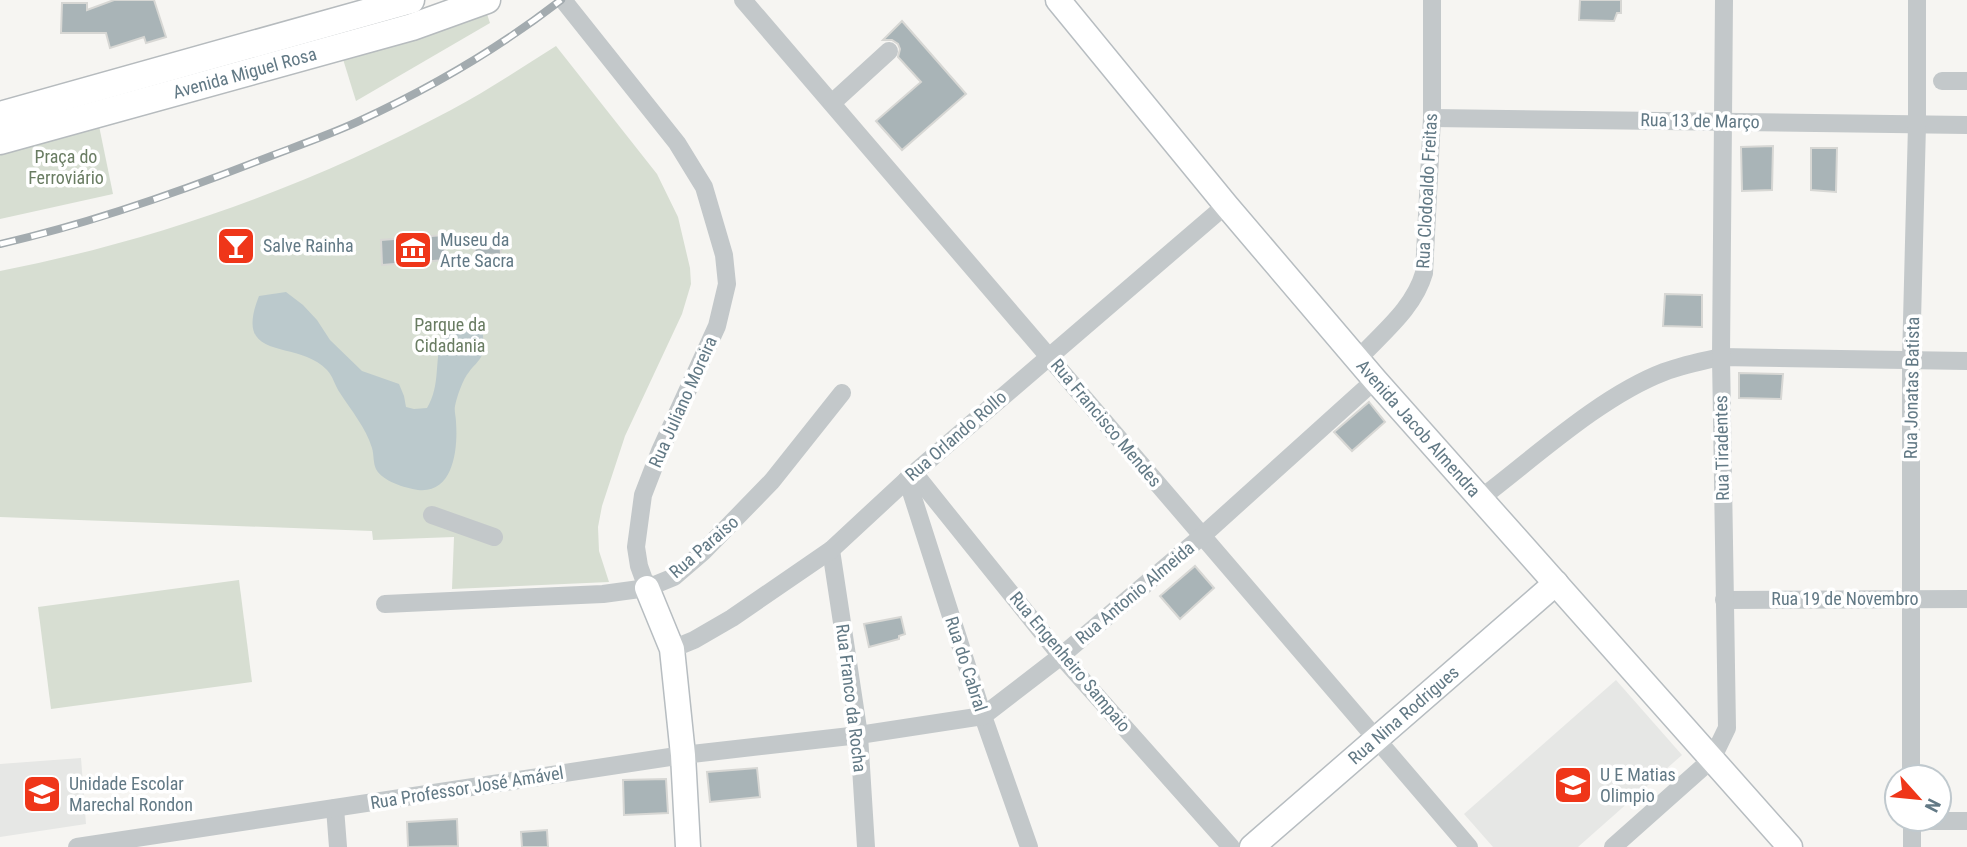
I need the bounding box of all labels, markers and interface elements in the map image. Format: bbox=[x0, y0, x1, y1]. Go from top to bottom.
street label: Avenida Miguel Rosa bbox=[171, 43, 319, 103]
street label: Rua 13 de Março bbox=[1640, 109, 1760, 132]
street label: Rua Clodoaldo Freitas bbox=[1412, 113, 1441, 269]
park label: Praça do Ferroviário bbox=[28, 146, 104, 188]
bar icon: Salve Rainha bbox=[215, 225, 257, 267]
museum icon: Museu da Arte Sacra bbox=[392, 229, 434, 271]
place label: Museu da Arte Sacra bbox=[440, 229, 514, 271]
place label: Salve Rainha bbox=[263, 235, 354, 256]
park label: Parque da Cidadania bbox=[414, 314, 486, 356]
street label: Rua Jonatas Batista bbox=[1900, 317, 1923, 459]
street label: Rua Juliano Moreira bbox=[644, 333, 721, 471]
street label: Rua Francisco Mendes bbox=[1047, 355, 1166, 491]
street label: Avenida Jacob Almendra bbox=[1352, 355, 1485, 501]
street label: Rua Orlando Rollo bbox=[901, 386, 1010, 485]
street label: Rua Tiradentes bbox=[1710, 395, 1733, 501]
street label: Rua Paraiso bbox=[665, 511, 743, 582]
street label: Rua Antonio Almeida bbox=[1071, 537, 1198, 648]
street label: Rua Engenheiro Sampaio bbox=[1006, 587, 1135, 736]
street label: Rua 19 de Novembro bbox=[1771, 588, 1919, 609]
street label: Rua do Cabral bbox=[941, 614, 992, 714]
street label: Rua Franco da Rocha bbox=[832, 623, 871, 773]
street label: Rua Nina Rodrigues bbox=[1344, 661, 1463, 768]
street label: Rua Professor José Amável bbox=[369, 762, 565, 813]
north arrow bbox=[1883, 763, 1953, 833]
school or university icon: U E Matias Olimpio bbox=[1552, 764, 1594, 806]
place label: U E Matias Olimpio bbox=[1600, 764, 1676, 806]
school or university icon: Unidade Escolar Marechal Rondon bbox=[21, 773, 63, 815]
place label: Unidade Escolar Marechal Rondon bbox=[69, 773, 193, 815]
text: N bbox=[1920, 795, 1946, 816]

